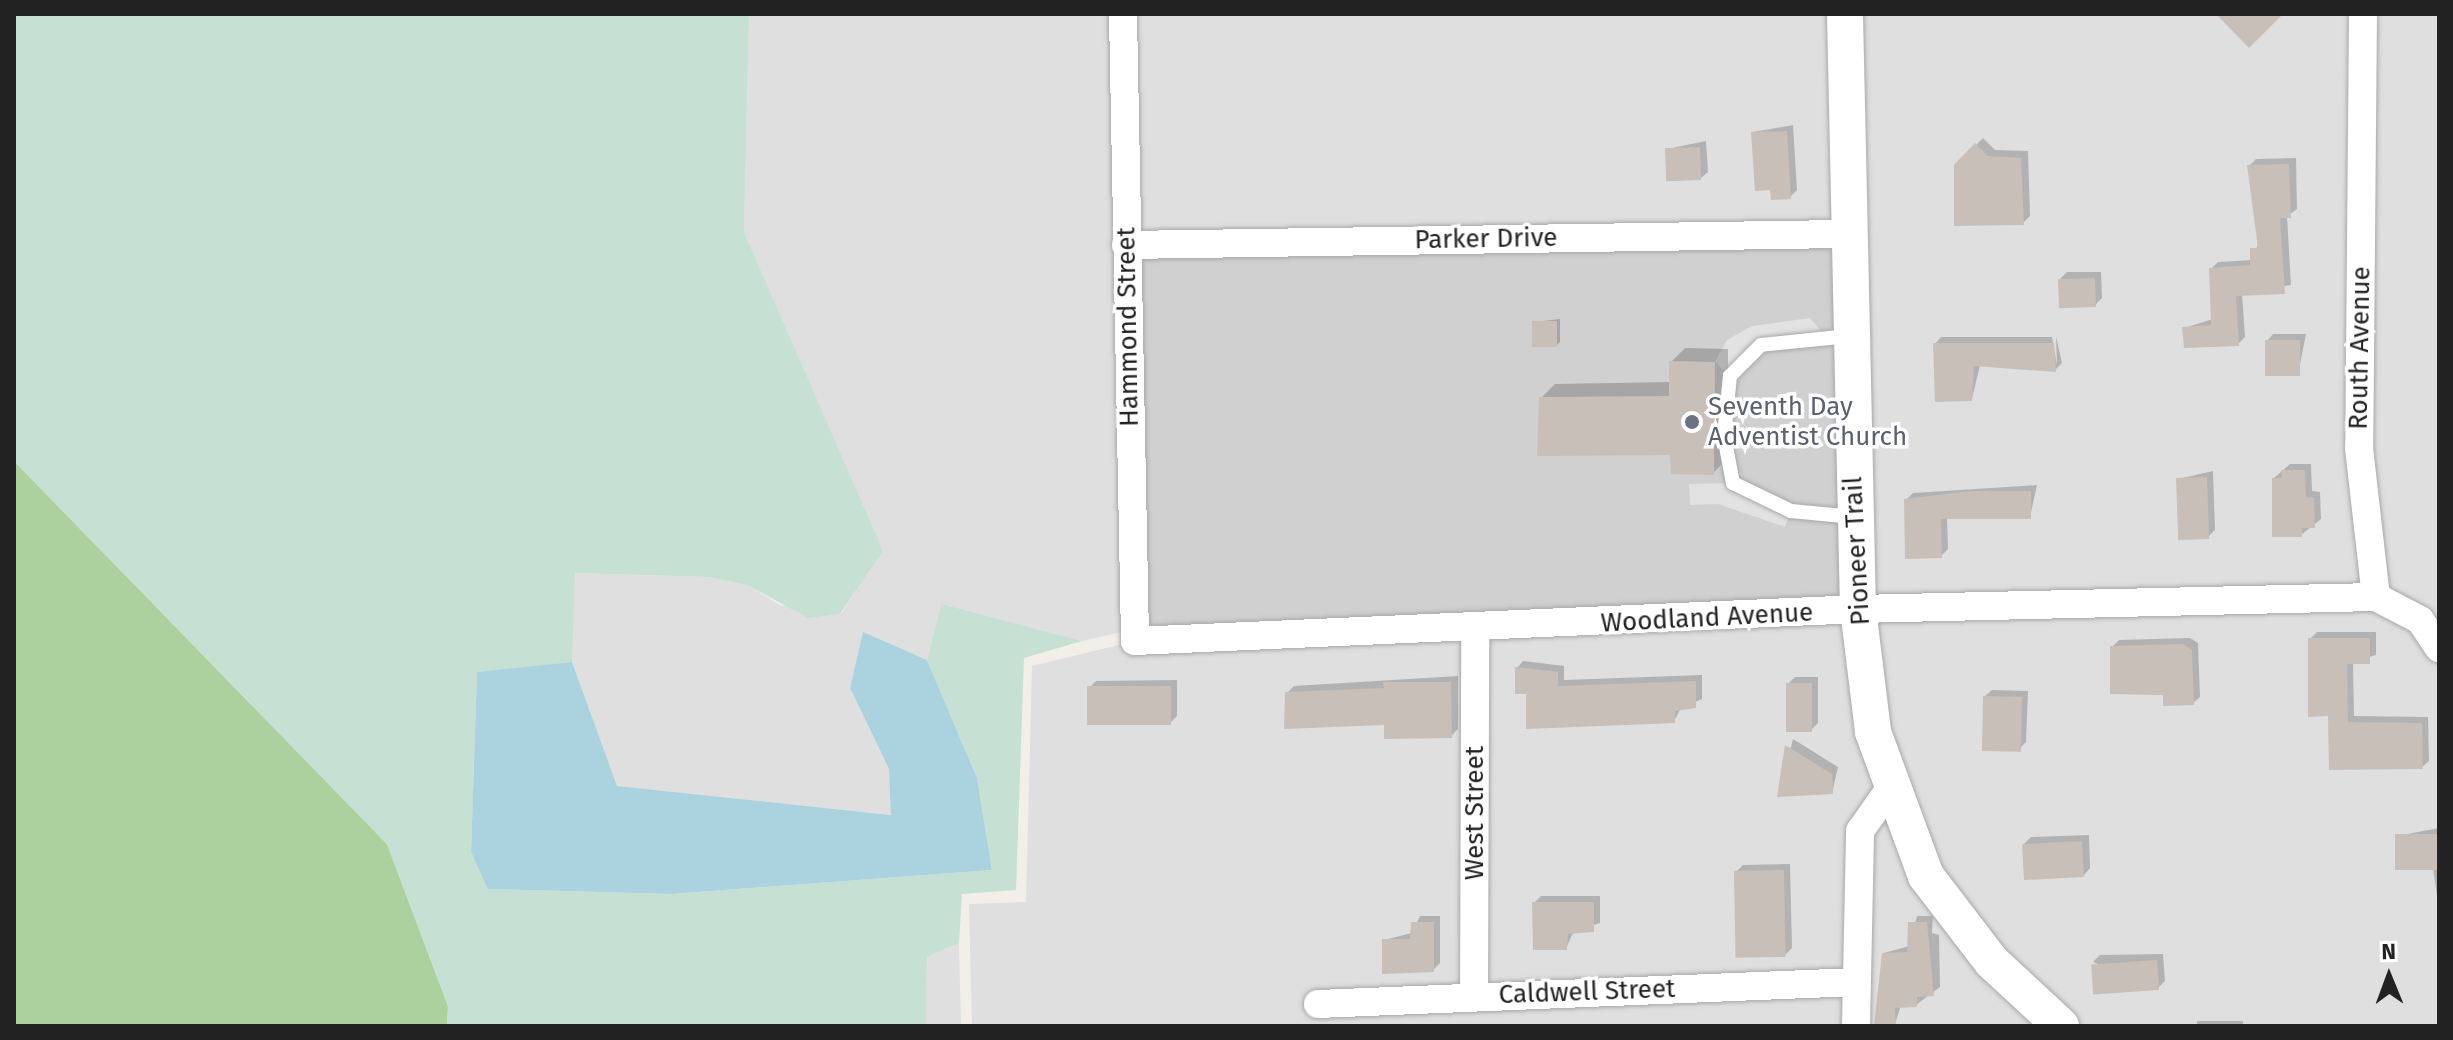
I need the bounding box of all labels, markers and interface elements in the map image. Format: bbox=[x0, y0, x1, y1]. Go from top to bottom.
street label: Parker Drive bbox=[1414, 222, 1558, 256]
street label: Hammond Street bbox=[1111, 227, 1145, 427]
street label: Routh Avenue bbox=[2343, 266, 2377, 430]
place label: Seventh Day Adventist Church bbox=[1708, 391, 1907, 452]
marker: Seventh Day Adventist Church bbox=[1683, 413, 1701, 431]
street label: Pioneer Trail bbox=[1838, 476, 1876, 626]
street label: Woodland Avenue bbox=[1600, 597, 1814, 639]
street label: West Street bbox=[1459, 746, 1491, 880]
north arrow bbox=[2349, 936, 2429, 1016]
text: N bbox=[2381, 938, 2396, 965]
street label: Caldwell Street bbox=[1498, 973, 1676, 1011]

